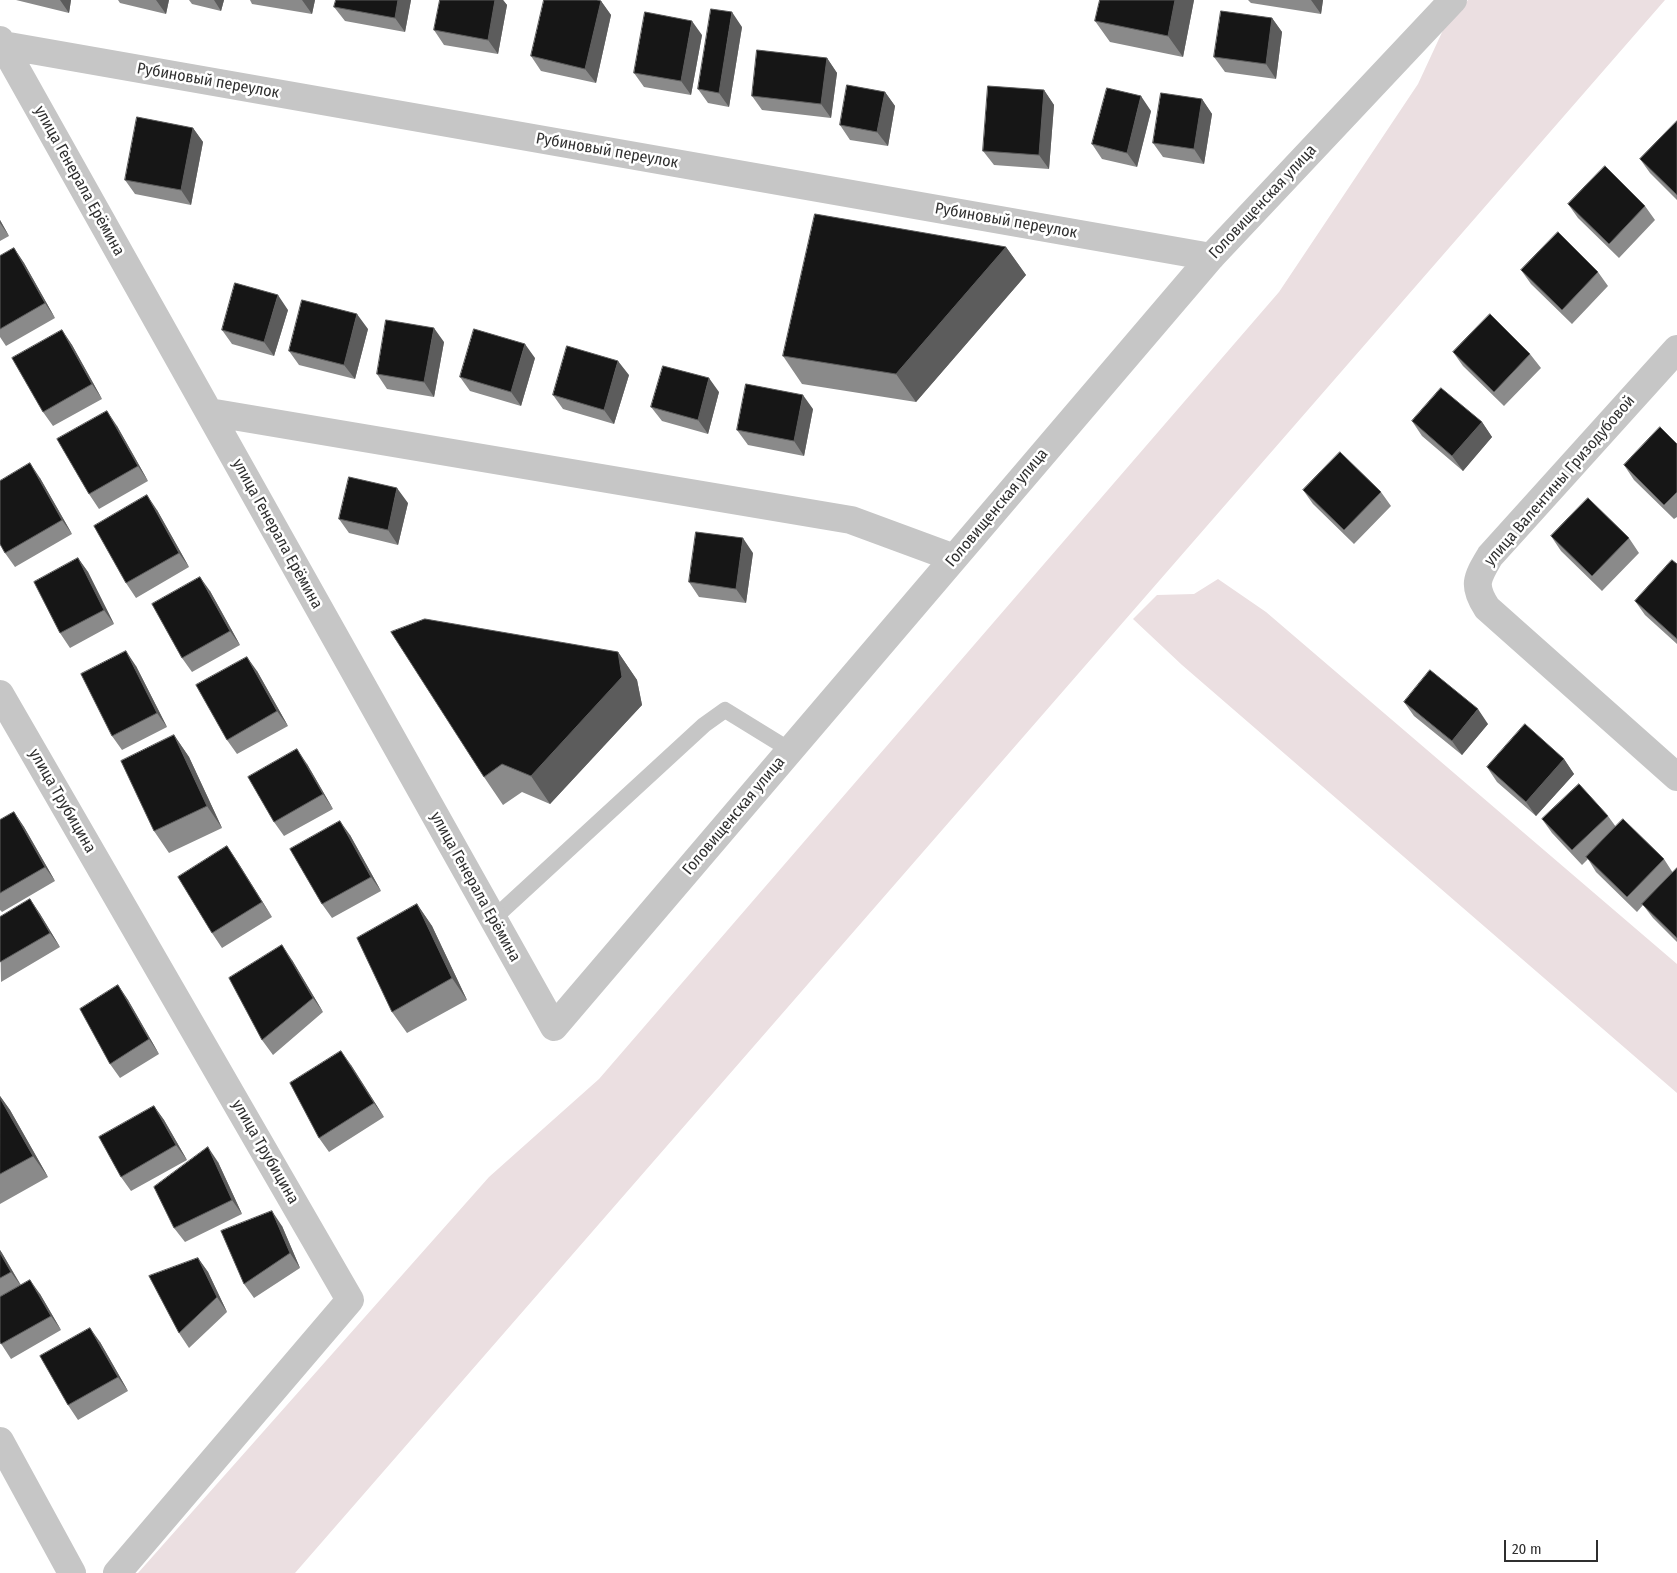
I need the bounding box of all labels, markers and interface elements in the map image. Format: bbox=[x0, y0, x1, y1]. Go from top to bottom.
street label: Рубиновый переулок bbox=[135, 59, 281, 103]
street label: улица Генерала Ерёмина bbox=[30, 103, 128, 259]
street label: Рубиновый переулок bbox=[534, 129, 680, 173]
street label: Головищенская улица bbox=[1205, 141, 1321, 263]
street label: Рубиновый переулок bbox=[933, 199, 1079, 243]
street label: улица Валентины Гризодубовой bbox=[1481, 392, 1639, 570]
street label: Головищенская улица bbox=[942, 445, 1052, 571]
street label: улица Генерала Ерёмина bbox=[228, 456, 326, 612]
street label: улица Трубицина bbox=[24, 745, 100, 857]
street label: Головищенская улица bbox=[679, 753, 789, 879]
street label: улица Генерала Ерёмина bbox=[426, 809, 524, 965]
street label: улица Трубицина bbox=[227, 1096, 303, 1208]
scale bar bbox=[1507, 1530, 1601, 1562]
text: 20 m bbox=[1512, 1540, 1542, 1558]

